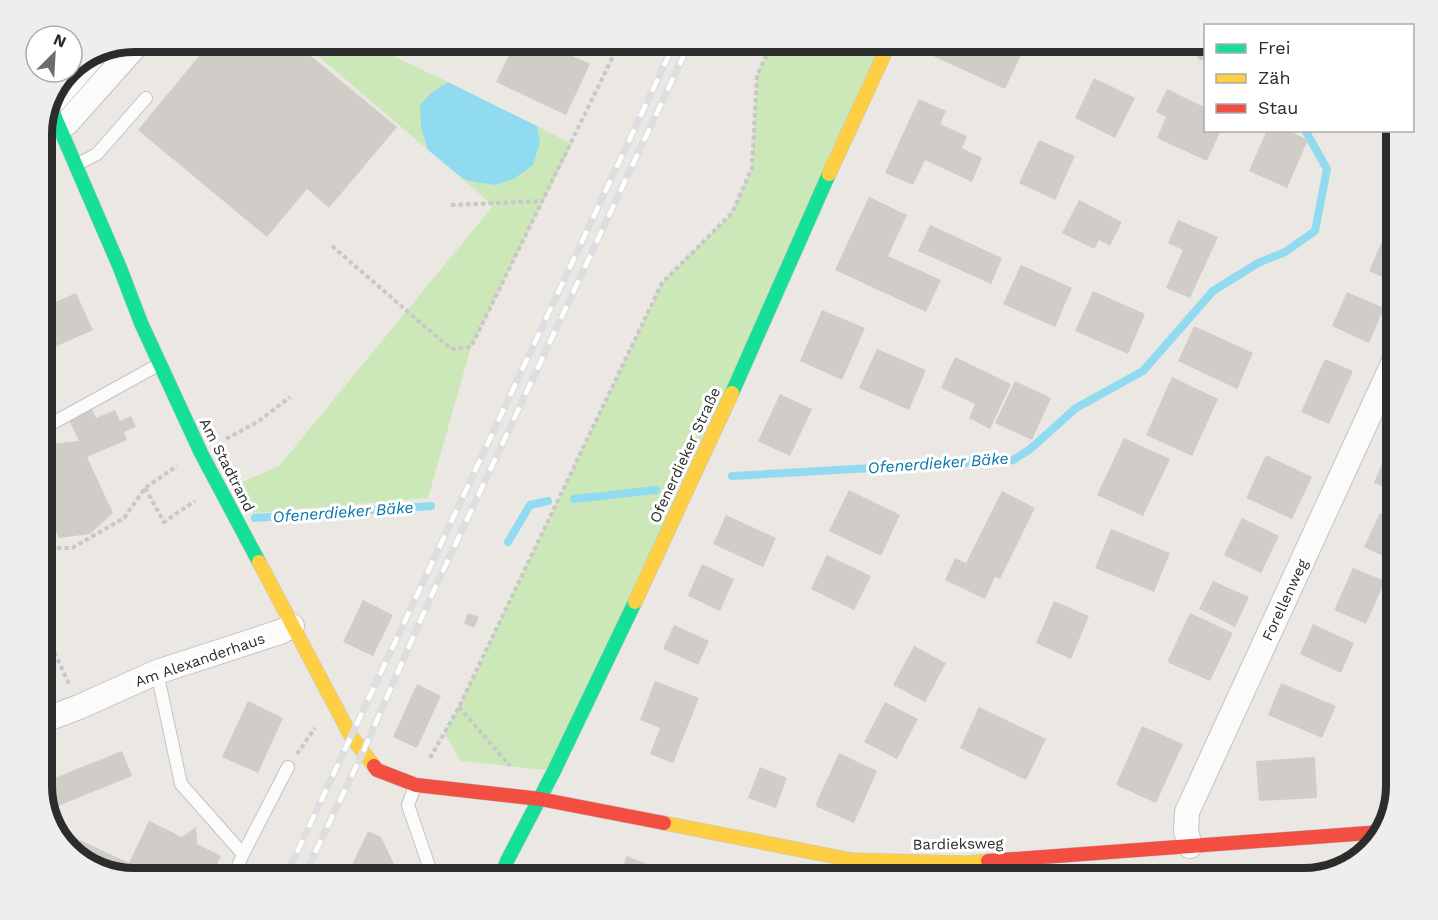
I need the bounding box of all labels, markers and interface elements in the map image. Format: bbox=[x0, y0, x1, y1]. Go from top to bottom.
north arrow bbox=[24, 24, 84, 84]
legend bbox=[1204, 24, 1414, 132]
text: N bbox=[51, 30, 69, 52]
text: Frei bbox=[1258, 37, 1290, 58]
text: Zäh bbox=[1258, 67, 1291, 88]
text: Stau bbox=[1258, 97, 1298, 118]
street label: Ofenerdieker Straße bbox=[646, 384, 724, 526]
street label: Am Stadtrand bbox=[196, 415, 258, 515]
water label: Ofenerdieker Bäke bbox=[867, 449, 1009, 477]
water label: Ofenerdieker Bäke bbox=[272, 498, 414, 526]
street label: Forellenweg bbox=[1258, 556, 1312, 644]
street label: Am Alexanderhaus bbox=[133, 629, 267, 691]
street label: Bardieksweg bbox=[912, 834, 1004, 854]

